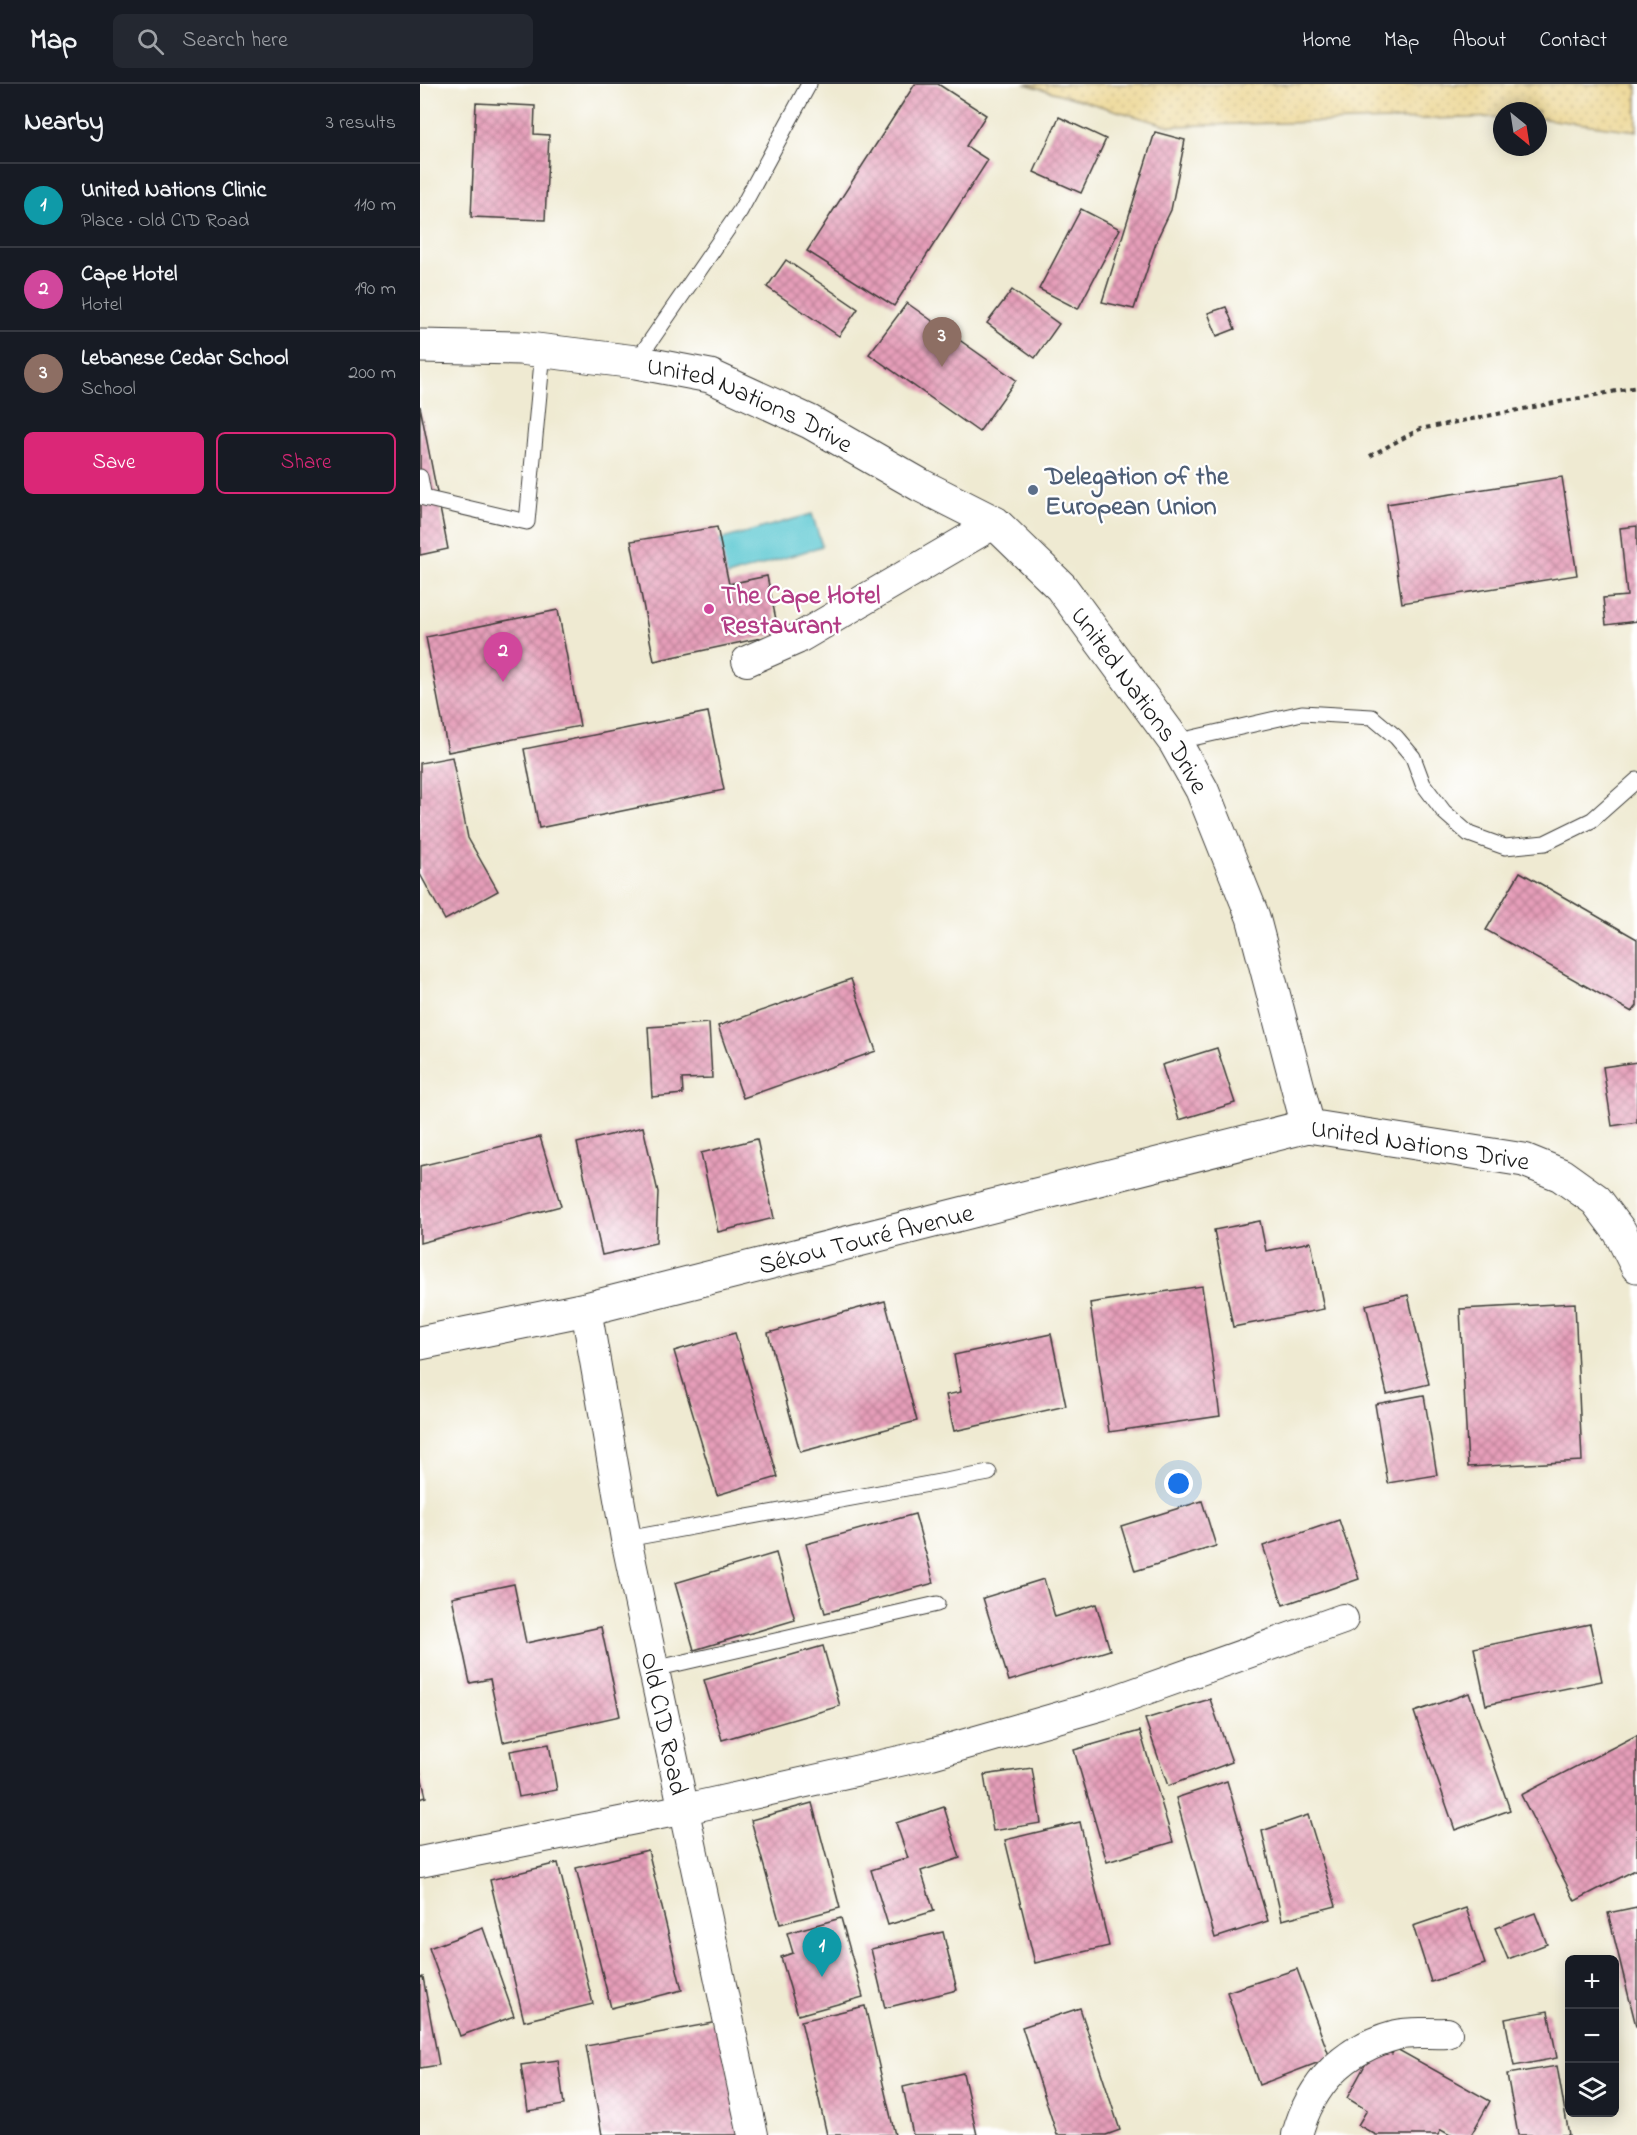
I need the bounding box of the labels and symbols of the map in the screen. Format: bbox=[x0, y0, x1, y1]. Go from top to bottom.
north arrow bbox=[1493, 102, 1547, 156]
pin: 3 bbox=[922, 318, 962, 367]
street label: United Nations Drive bbox=[643, 348, 859, 465]
place label: Delegation of the European Union bbox=[1044, 459, 1230, 527]
marker: Delegation of the European Union bbox=[1026, 483, 1040, 497]
place label: The Cape Hotel Restaurant bbox=[721, 578, 880, 646]
street label: United Nations Drive bbox=[1060, 600, 1217, 802]
marker: The Cape Hotel Restaurant bbox=[702, 602, 716, 616]
pin: 2 bbox=[484, 632, 523, 682]
street label: United Nations Drive bbox=[1308, 1111, 1532, 1183]
street label: Sékou Touré Avenue bbox=[755, 1195, 978, 1287]
your location bbox=[1164, 1469, 1193, 1498]
street label: Old CID Road bbox=[629, 1649, 696, 1799]
pin: 1 bbox=[802, 1928, 842, 1977]

